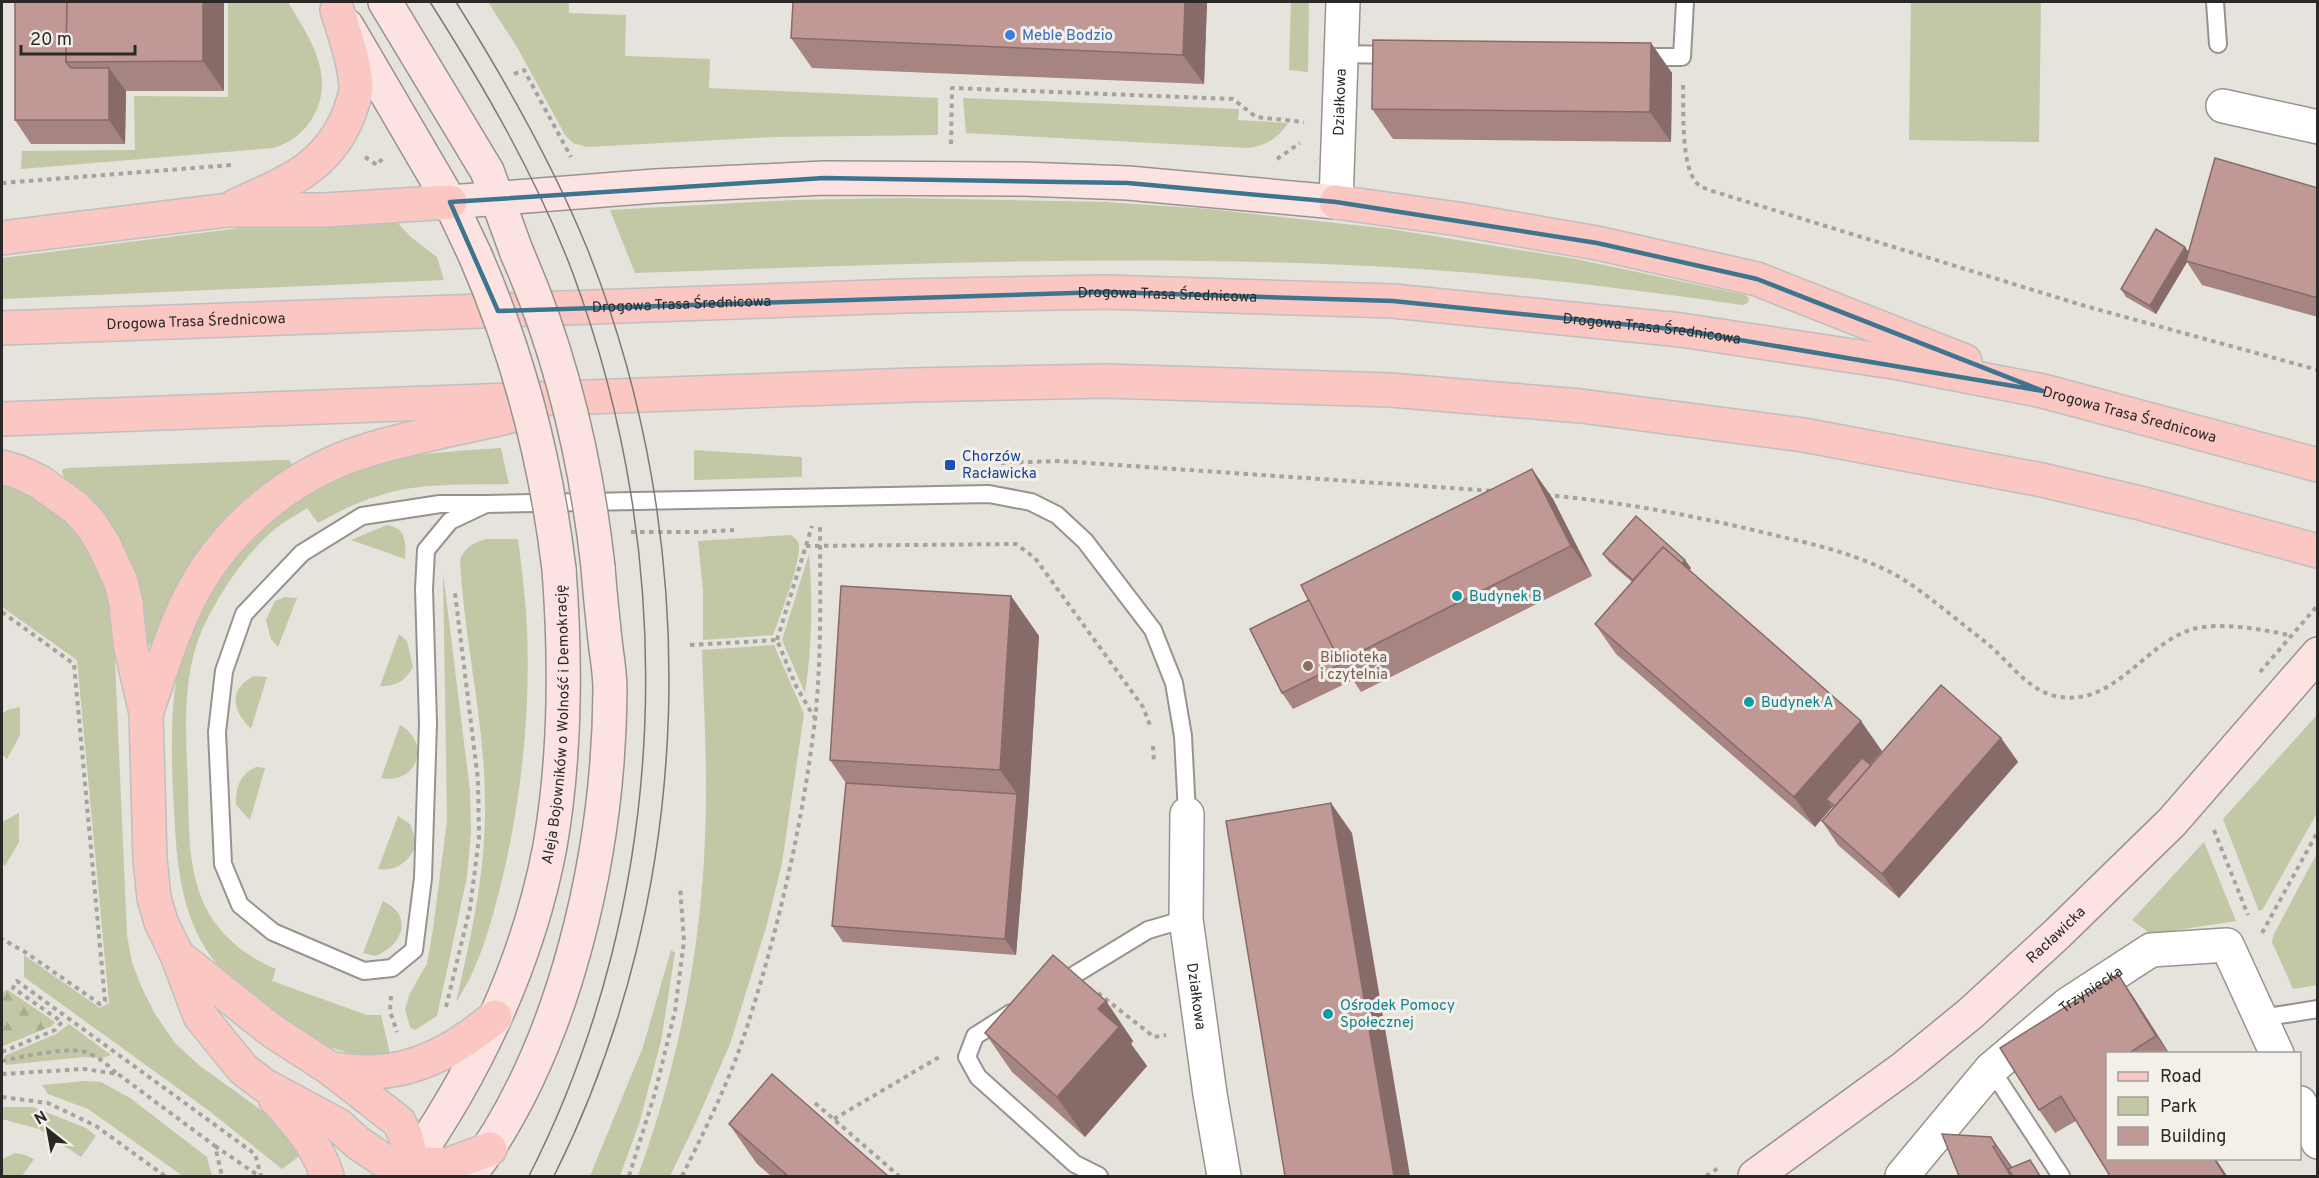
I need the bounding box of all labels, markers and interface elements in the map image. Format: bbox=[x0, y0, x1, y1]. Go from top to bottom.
scale bar bbox=[21, 18, 135, 56]
place label: Meble Bodzio bbox=[1022, 27, 1113, 46]
marker: Meble Bodzio bbox=[1003, 28, 1017, 42]
text: 20 m bbox=[30, 29, 72, 52]
street label: Działkowa bbox=[1330, 68, 1352, 136]
street label: Drogowa Trasa Średnicowa bbox=[1078, 284, 1257, 308]
street label: Drogowa Trasa Średnicowa bbox=[592, 293, 772, 318]
street label: Drogowa Trasa Średnicowa bbox=[106, 310, 286, 335]
street label: Drogowa Trasa Średnicowa bbox=[1562, 310, 1742, 350]
street label: Drogowa Trasa Średnicowa bbox=[2040, 383, 2218, 448]
place label: Chorzów Racławicka bbox=[962, 448, 1037, 484]
marker: Chorzów Racławicka bbox=[943, 458, 957, 472]
street label: Aleja Bojowników o Wolność i Demokrację bbox=[539, 584, 574, 866]
place label: Budynek B bbox=[1469, 588, 1542, 607]
marker: Budynek B bbox=[1450, 589, 1464, 603]
place label: Biblioteka i czytelnia bbox=[1320, 649, 1388, 685]
marker: Biblioteka i czytelnia bbox=[1301, 659, 1315, 673]
place label: Budynek A bbox=[1761, 694, 1834, 713]
marker: Budynek A bbox=[1742, 695, 1756, 709]
street label: Racławicka bbox=[2023, 903, 2090, 968]
street label: Działkowa bbox=[1181, 962, 1209, 1031]
street label: Trzyniecka bbox=[2056, 963, 2127, 1018]
place label: Ośrodek Pomocy Społecznej bbox=[1340, 997, 1455, 1033]
marker: Ośrodek Pomocy Społecznej bbox=[1321, 1007, 1335, 1021]
legend bbox=[2106, 1052, 2301, 1160]
text: Road bbox=[2160, 1066, 2202, 1089]
text: Park bbox=[2160, 1096, 2197, 1119]
north arrow bbox=[18, 1100, 78, 1160]
text: N bbox=[31, 1107, 51, 1130]
text: Building bbox=[2160, 1126, 2226, 1149]

